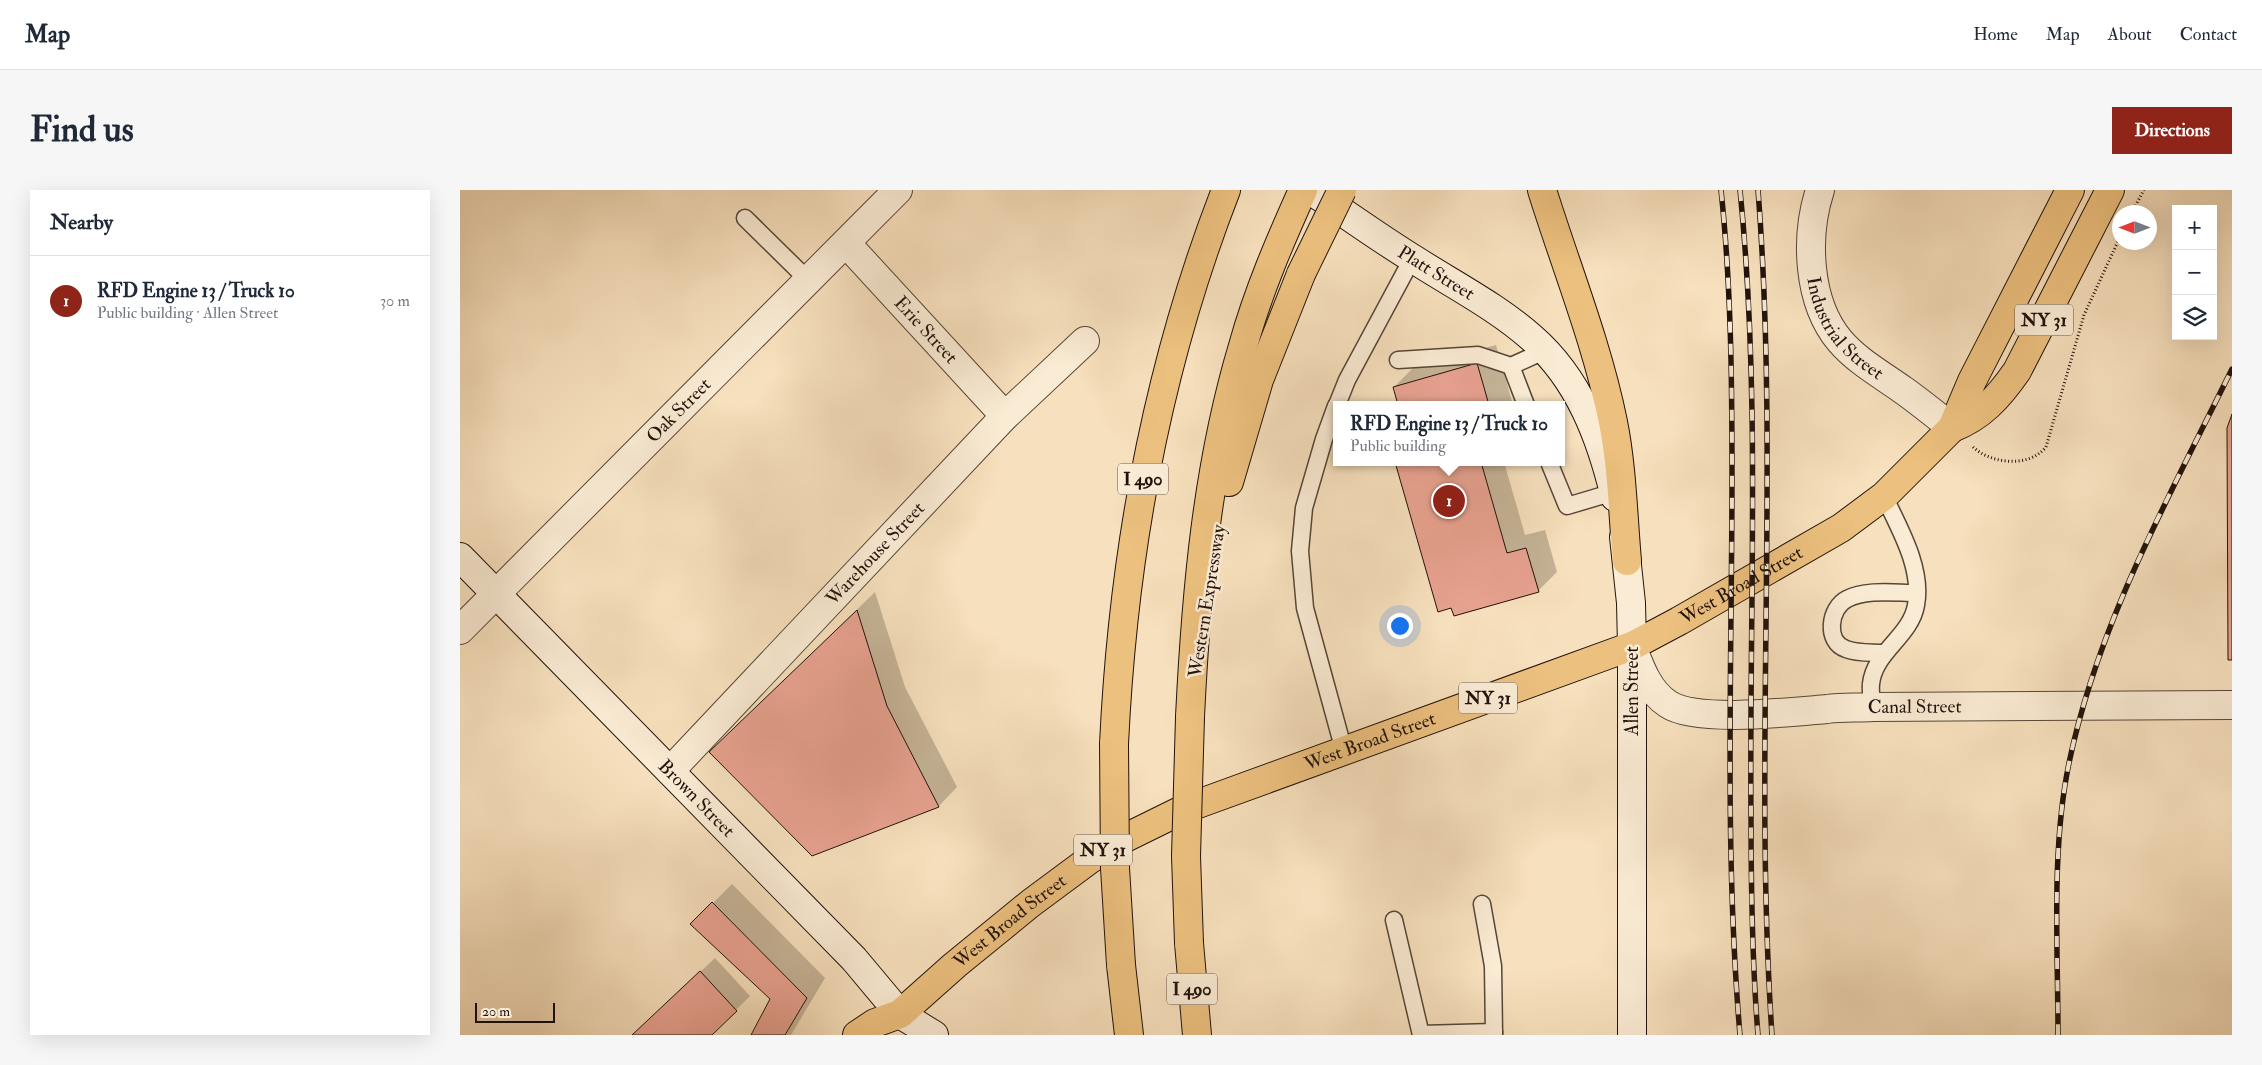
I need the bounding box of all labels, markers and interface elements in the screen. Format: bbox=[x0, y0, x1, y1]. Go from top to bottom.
text: Map bbox=[25, 19, 70, 50]
text: Home bbox=[1973, 23, 2018, 46]
text: Map bbox=[2046, 23, 2080, 46]
text: About bbox=[2108, 23, 2152, 46]
text: Contact bbox=[2180, 23, 2237, 46]
button: Directions bbox=[2112, 107, 2232, 154]
text: Find us bbox=[30, 108, 134, 152]
north arrow bbox=[2112, 205, 2157, 250]
map controls bbox=[2172, 205, 2217, 340]
button: + bbox=[2172, 205, 2217, 250]
text: Nearby bbox=[50, 209, 113, 236]
street label: Platt Street bbox=[1393, 240, 1479, 306]
button: − bbox=[2172, 250, 2217, 295]
street label: Industrial Street bbox=[1801, 275, 1888, 385]
text: RFD Engine 13 / Truck 10 bbox=[97, 279, 295, 303]
text: 1 bbox=[63, 291, 69, 311]
text: 30 m bbox=[380, 291, 410, 311]
street label: Erie Street bbox=[889, 291, 963, 369]
button: layers bbox=[2172, 295, 2217, 340]
text: Public building · Allen Street bbox=[97, 303, 278, 323]
road number: NY 31 bbox=[2015, 304, 2073, 336]
street label: Oak Street bbox=[641, 373, 716, 448]
popup bbox=[1333, 401, 1565, 466]
text: RFD Engine 13 / Truck 10 bbox=[1350, 412, 1548, 436]
text: Public building bbox=[1350, 436, 1446, 456]
road number: I 490 bbox=[1118, 464, 1168, 494]
pin: 1 bbox=[1433, 482, 1465, 520]
street label: Warehouse Street bbox=[820, 497, 930, 611]
street label: Western Expressway bbox=[1183, 522, 1232, 680]
street label: West Broad Street bbox=[1675, 540, 1807, 630]
your location bbox=[1387, 613, 1413, 639]
street label: Allen Street bbox=[1620, 646, 1644, 737]
road number: NY 31 bbox=[1459, 682, 1517, 714]
street label: Canal Street bbox=[1868, 695, 1962, 719]
street label: West Broad Street bbox=[1300, 707, 1439, 777]
street label: Brown Street bbox=[653, 754, 740, 842]
road number: NY 31 bbox=[1074, 834, 1132, 866]
street label: West Broad Street bbox=[948, 869, 1071, 974]
road number: I 490 bbox=[1167, 974, 1217, 1004]
scale bar bbox=[475, 1000, 555, 1023]
text: 20 m bbox=[482, 1003, 510, 1020]

